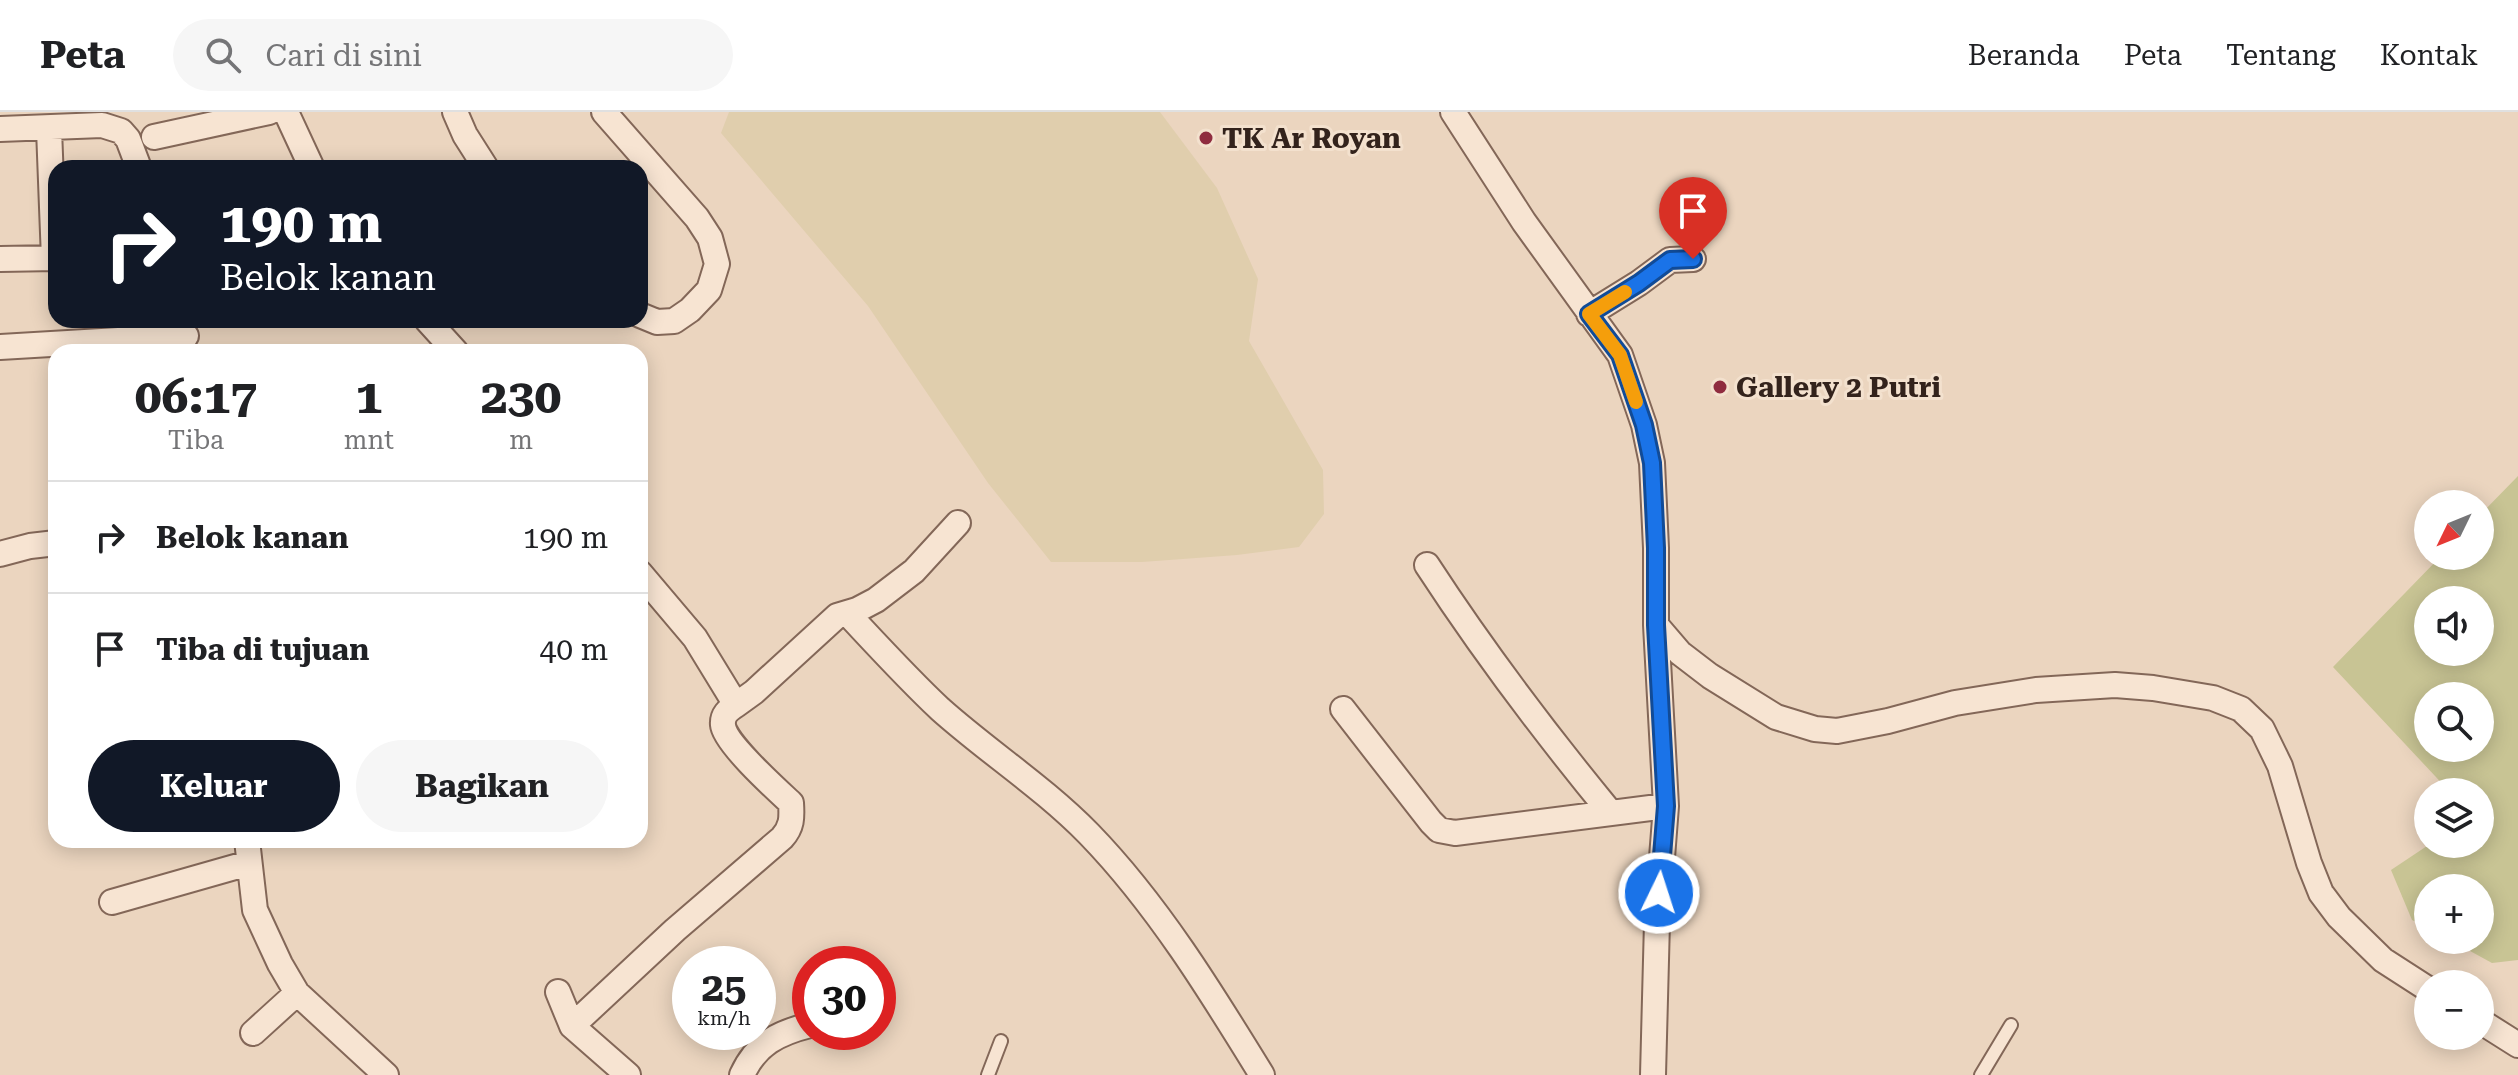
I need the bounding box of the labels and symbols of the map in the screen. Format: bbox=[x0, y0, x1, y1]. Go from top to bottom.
place label: TK Ar Royan bbox=[1222, 122, 1401, 155]
marker: TK Ar Royan bbox=[1197, 129, 1215, 147]
pin bbox=[1659, 177, 1727, 259]
place label: Gallery 2 Putri bbox=[1736, 371, 1941, 404]
marker: Gallery 2 Putri bbox=[1711, 378, 1729, 396]
north arrow bbox=[2414, 490, 2494, 570]
position arrow bbox=[1617, 851, 1701, 935]
speed limit sign: 30 bbox=[792, 946, 896, 1050]

